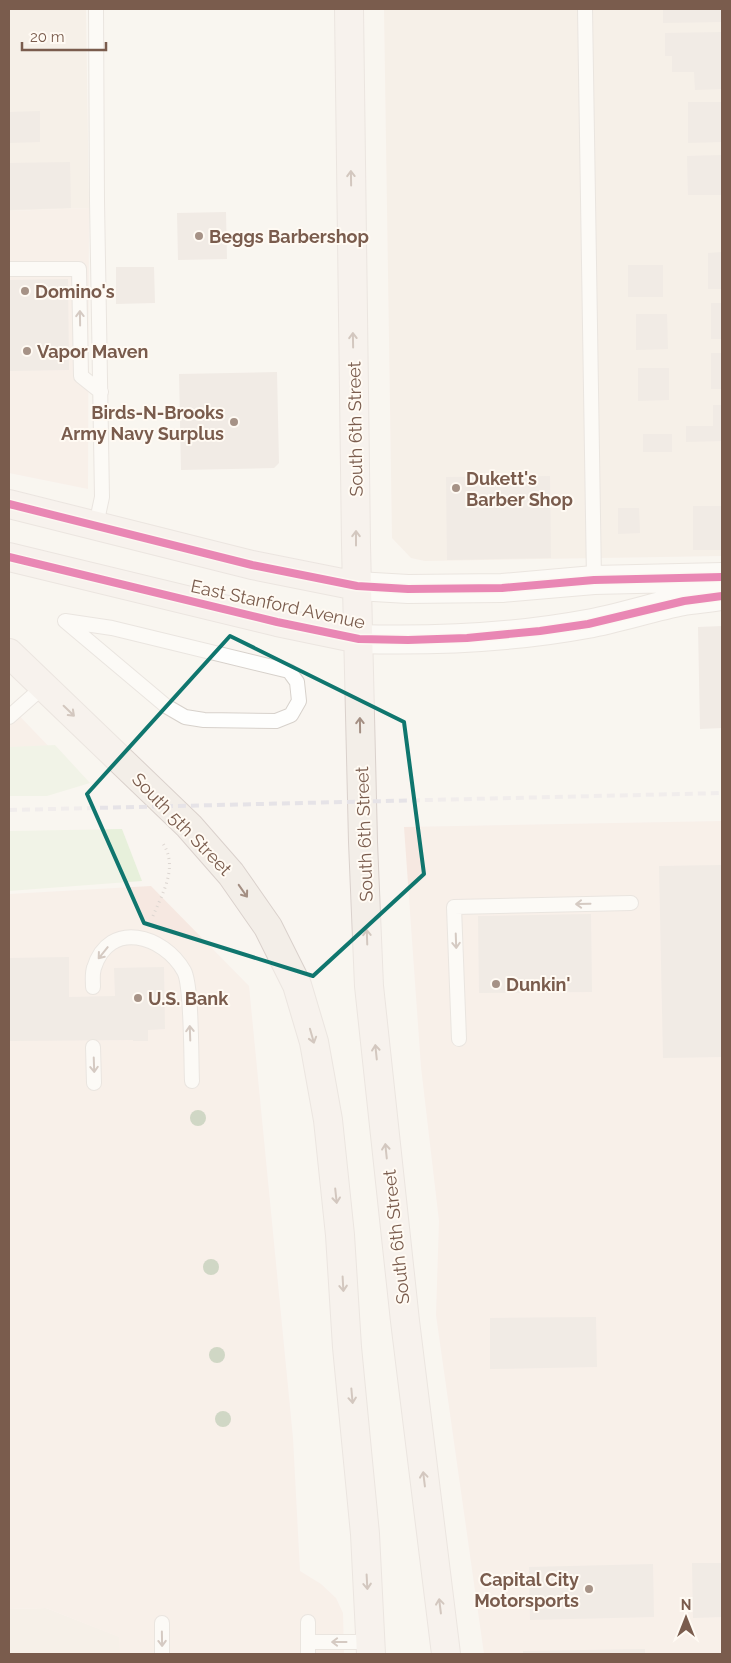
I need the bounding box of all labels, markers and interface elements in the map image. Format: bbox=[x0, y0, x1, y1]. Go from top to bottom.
scale bar bbox=[22, 20, 106, 52]
text: 20 m bbox=[30, 28, 65, 46]
one-way arrow bbox=[346, 170, 356, 186]
place label: Beggs Barbershop bbox=[209, 226, 369, 247]
marker: Beggs Barbershop bbox=[193, 230, 205, 242]
place label: Domino's bbox=[35, 281, 115, 302]
marker: Domino's bbox=[19, 285, 31, 297]
one-way arrow bbox=[75, 310, 85, 326]
one-way arrow bbox=[348, 333, 358, 349]
place label: Vapor Maven bbox=[37, 341, 148, 362]
marker: Vapor Maven bbox=[21, 345, 33, 357]
street label: South 6th Street bbox=[343, 361, 367, 497]
place label: Birds-N-Brooks Army Navy Surplus bbox=[61, 402, 224, 444]
marker: Birds-N-Brooks Army Navy Surplus bbox=[228, 416, 240, 428]
place label: Dukett's Barber Shop bbox=[466, 468, 573, 510]
marker: Dukett's Barber Shop bbox=[450, 482, 462, 494]
one-way arrow bbox=[351, 530, 361, 546]
street label: East Stanford Avenue bbox=[189, 575, 368, 633]
one-way arrow bbox=[63, 705, 76, 717]
one-way arrow bbox=[356, 717, 365, 733]
street label: South 6th Street bbox=[351, 766, 377, 902]
street label: South 5th Street bbox=[128, 768, 236, 880]
one-way arrow bbox=[238, 883, 248, 897]
one-way arrow bbox=[575, 899, 591, 909]
one-way arrow bbox=[362, 929, 372, 946]
one-way arrow bbox=[451, 932, 460, 948]
one-way arrow bbox=[98, 946, 109, 959]
place label: Dunkin' bbox=[506, 974, 570, 995]
marker: Dunkin' bbox=[490, 978, 502, 990]
place label: U.S. Bank bbox=[148, 988, 229, 1009]
marker: U.S. Bank bbox=[132, 992, 144, 1004]
one-way arrow bbox=[185, 1025, 195, 1041]
one-way arrow bbox=[308, 1028, 318, 1044]
one-way arrow bbox=[371, 1045, 381, 1061]
one-way arrow bbox=[89, 1057, 98, 1073]
one-way arrow bbox=[381, 1143, 391, 1159]
street label: South 6th Street bbox=[378, 1169, 414, 1305]
one-way arrow bbox=[331, 1188, 341, 1204]
one-way arrow bbox=[339, 1275, 348, 1291]
one-way arrow bbox=[347, 1387, 357, 1403]
one-way arrow bbox=[419, 1471, 429, 1487]
place label: Capital City Motorsports bbox=[474, 1569, 579, 1611]
one-way arrow bbox=[363, 1574, 372, 1590]
marker: Capital City Motorsports bbox=[583, 1583, 595, 1595]
north arrow bbox=[661, 1593, 711, 1643]
text: N bbox=[681, 1597, 691, 1613]
one-way arrow bbox=[435, 1598, 445, 1614]
one-way arrow bbox=[157, 1630, 167, 1646]
one-way arrow bbox=[332, 1637, 348, 1647]

